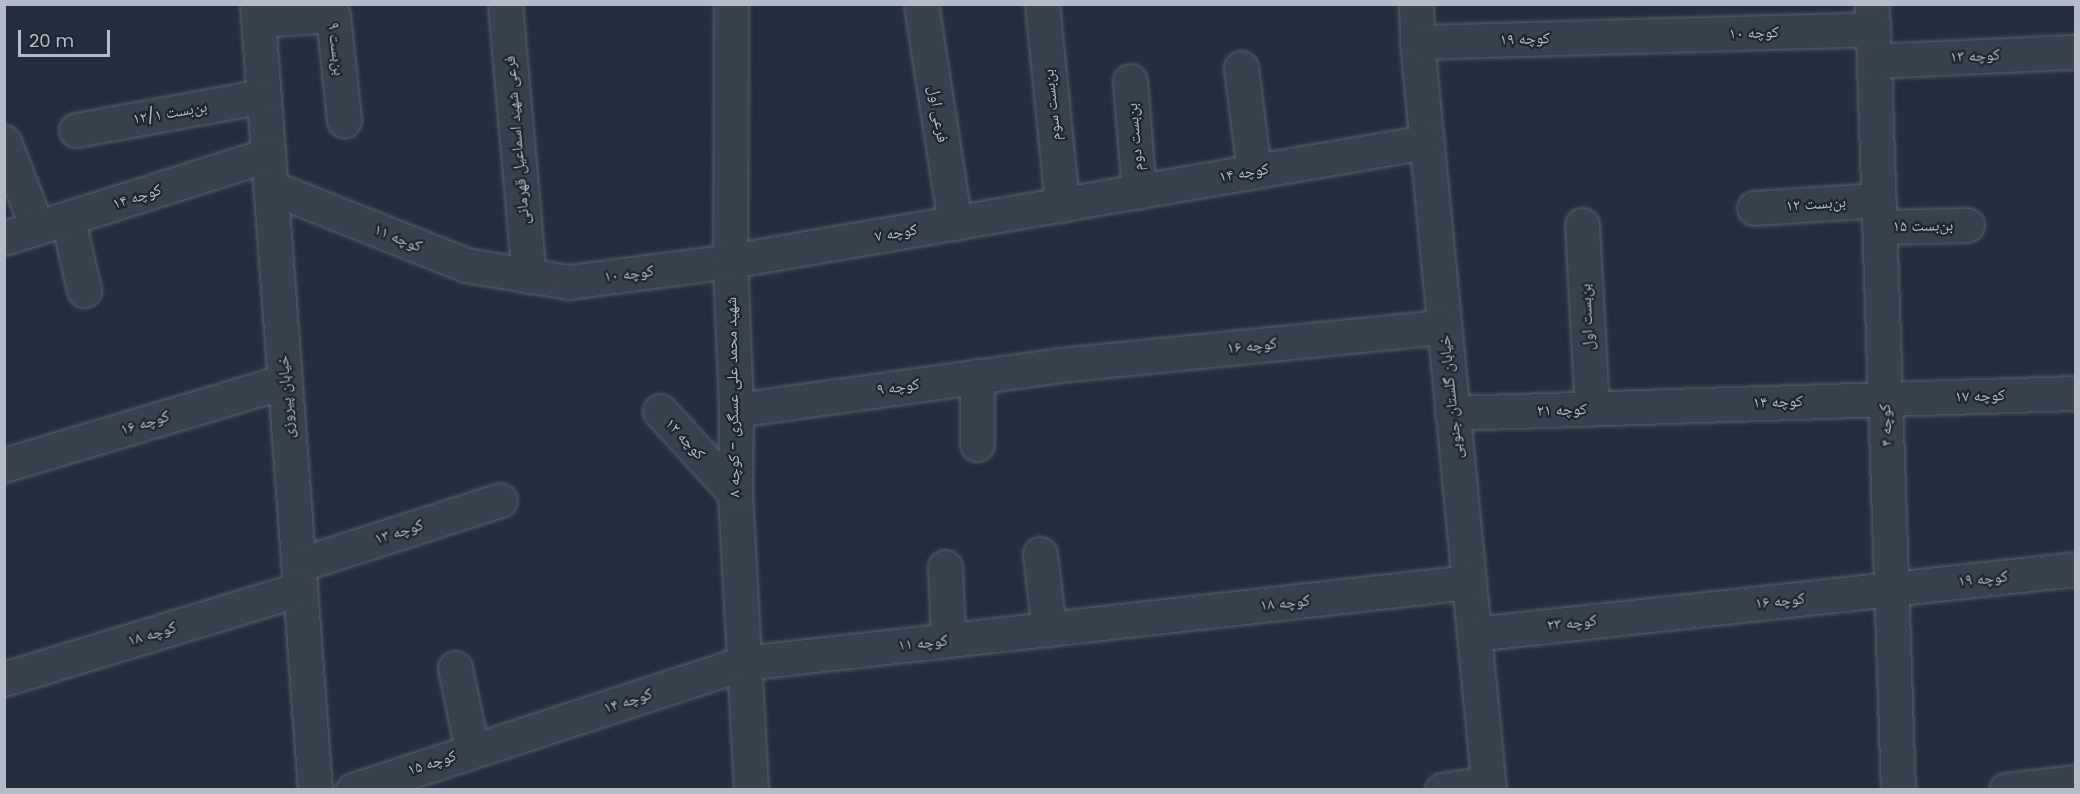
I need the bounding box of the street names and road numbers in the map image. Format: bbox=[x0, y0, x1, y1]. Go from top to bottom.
street label: بن‌بست ۹ bbox=[323, 21, 349, 77]
street label: کوچه ۱۰ bbox=[1729, 23, 1779, 43]
street label: کوچه ۱۹ bbox=[1500, 29, 1550, 49]
street label: کوچه ۱۳ bbox=[1949, 45, 2001, 67]
street label: فرعی شهید اسماعیل قهرمانی bbox=[500, 55, 534, 225]
street label: بن‌بست سوم bbox=[1039, 68, 1065, 142]
street label: فرعی اول bbox=[924, 84, 952, 144]
street label: بن‌بست ۱۲/۱ bbox=[131, 97, 209, 129]
street label: بن‌بست دوم bbox=[1122, 102, 1148, 172]
street label: کوچه ۱۴ bbox=[1218, 159, 1270, 187]
street label: کوچه ۱۴ bbox=[110, 180, 164, 214]
street label: بن‌بست ۱۲ bbox=[1785, 192, 1847, 216]
street label: بن‌بست ۱۵ bbox=[1893, 216, 1953, 236]
street label: کوچه ۱۱ bbox=[371, 220, 425, 256]
street label: کوچه ۷ bbox=[873, 220, 919, 246]
street label: کوچه ۱۰ bbox=[603, 261, 655, 287]
street label: بن‌بست اول bbox=[1576, 283, 1598, 351]
street label: شهید محمد علی عسگری - کوچه ۸ bbox=[722, 297, 744, 497]
street label: کوچه ۱۶ bbox=[1226, 334, 1278, 358]
street label: خیابان گلستان جنوبی bbox=[1435, 334, 1467, 460]
street label: خیابان پیروزی bbox=[274, 355, 298, 439]
street label: کوچه ۹ bbox=[875, 375, 921, 399]
street label: کوچه ۱۷ bbox=[1955, 386, 2005, 406]
street label: کوچه ۱۴ bbox=[1753, 392, 1803, 412]
street label: کوچه ۲۱ bbox=[1537, 400, 1587, 420]
street label: کوچه ۴ bbox=[1876, 403, 1896, 447]
street label: کوچه ۱۶ bbox=[118, 406, 172, 440]
street label: کوچه ۱۲ bbox=[661, 414, 709, 464]
street label: کوچه ۱۳ bbox=[372, 515, 426, 549]
street label: کوچه ۱۹ bbox=[1957, 567, 2009, 591]
street label: کوچه ۱۶ bbox=[1754, 589, 1806, 613]
street label: کوچه ۱۸ bbox=[1259, 591, 1311, 615]
street label: کوچه ۲۳ bbox=[1546, 611, 1598, 635]
street label: کوچه ۱۸ bbox=[125, 617, 179, 651]
street label: کوچه ۱۱ bbox=[897, 631, 949, 655]
street label: کوچه ۱۴ bbox=[601, 684, 655, 718]
street label: کوچه ۱۵ bbox=[405, 746, 459, 780]

